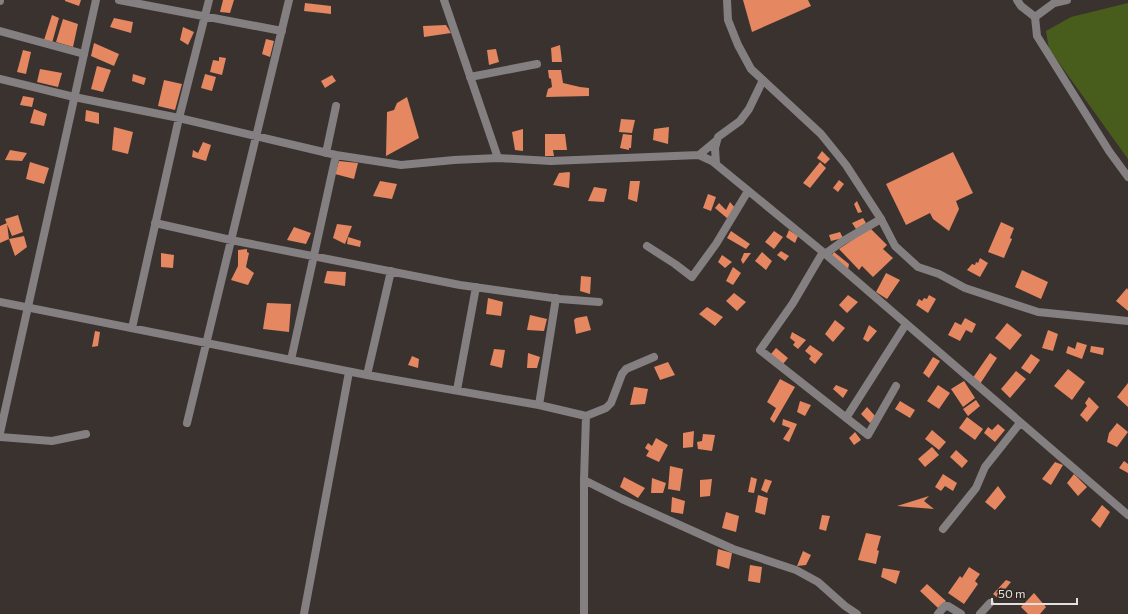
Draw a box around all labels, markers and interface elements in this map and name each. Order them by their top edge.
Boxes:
scale bar [992,580,1077,606]
text: 50 m [998,586,1026,600]

